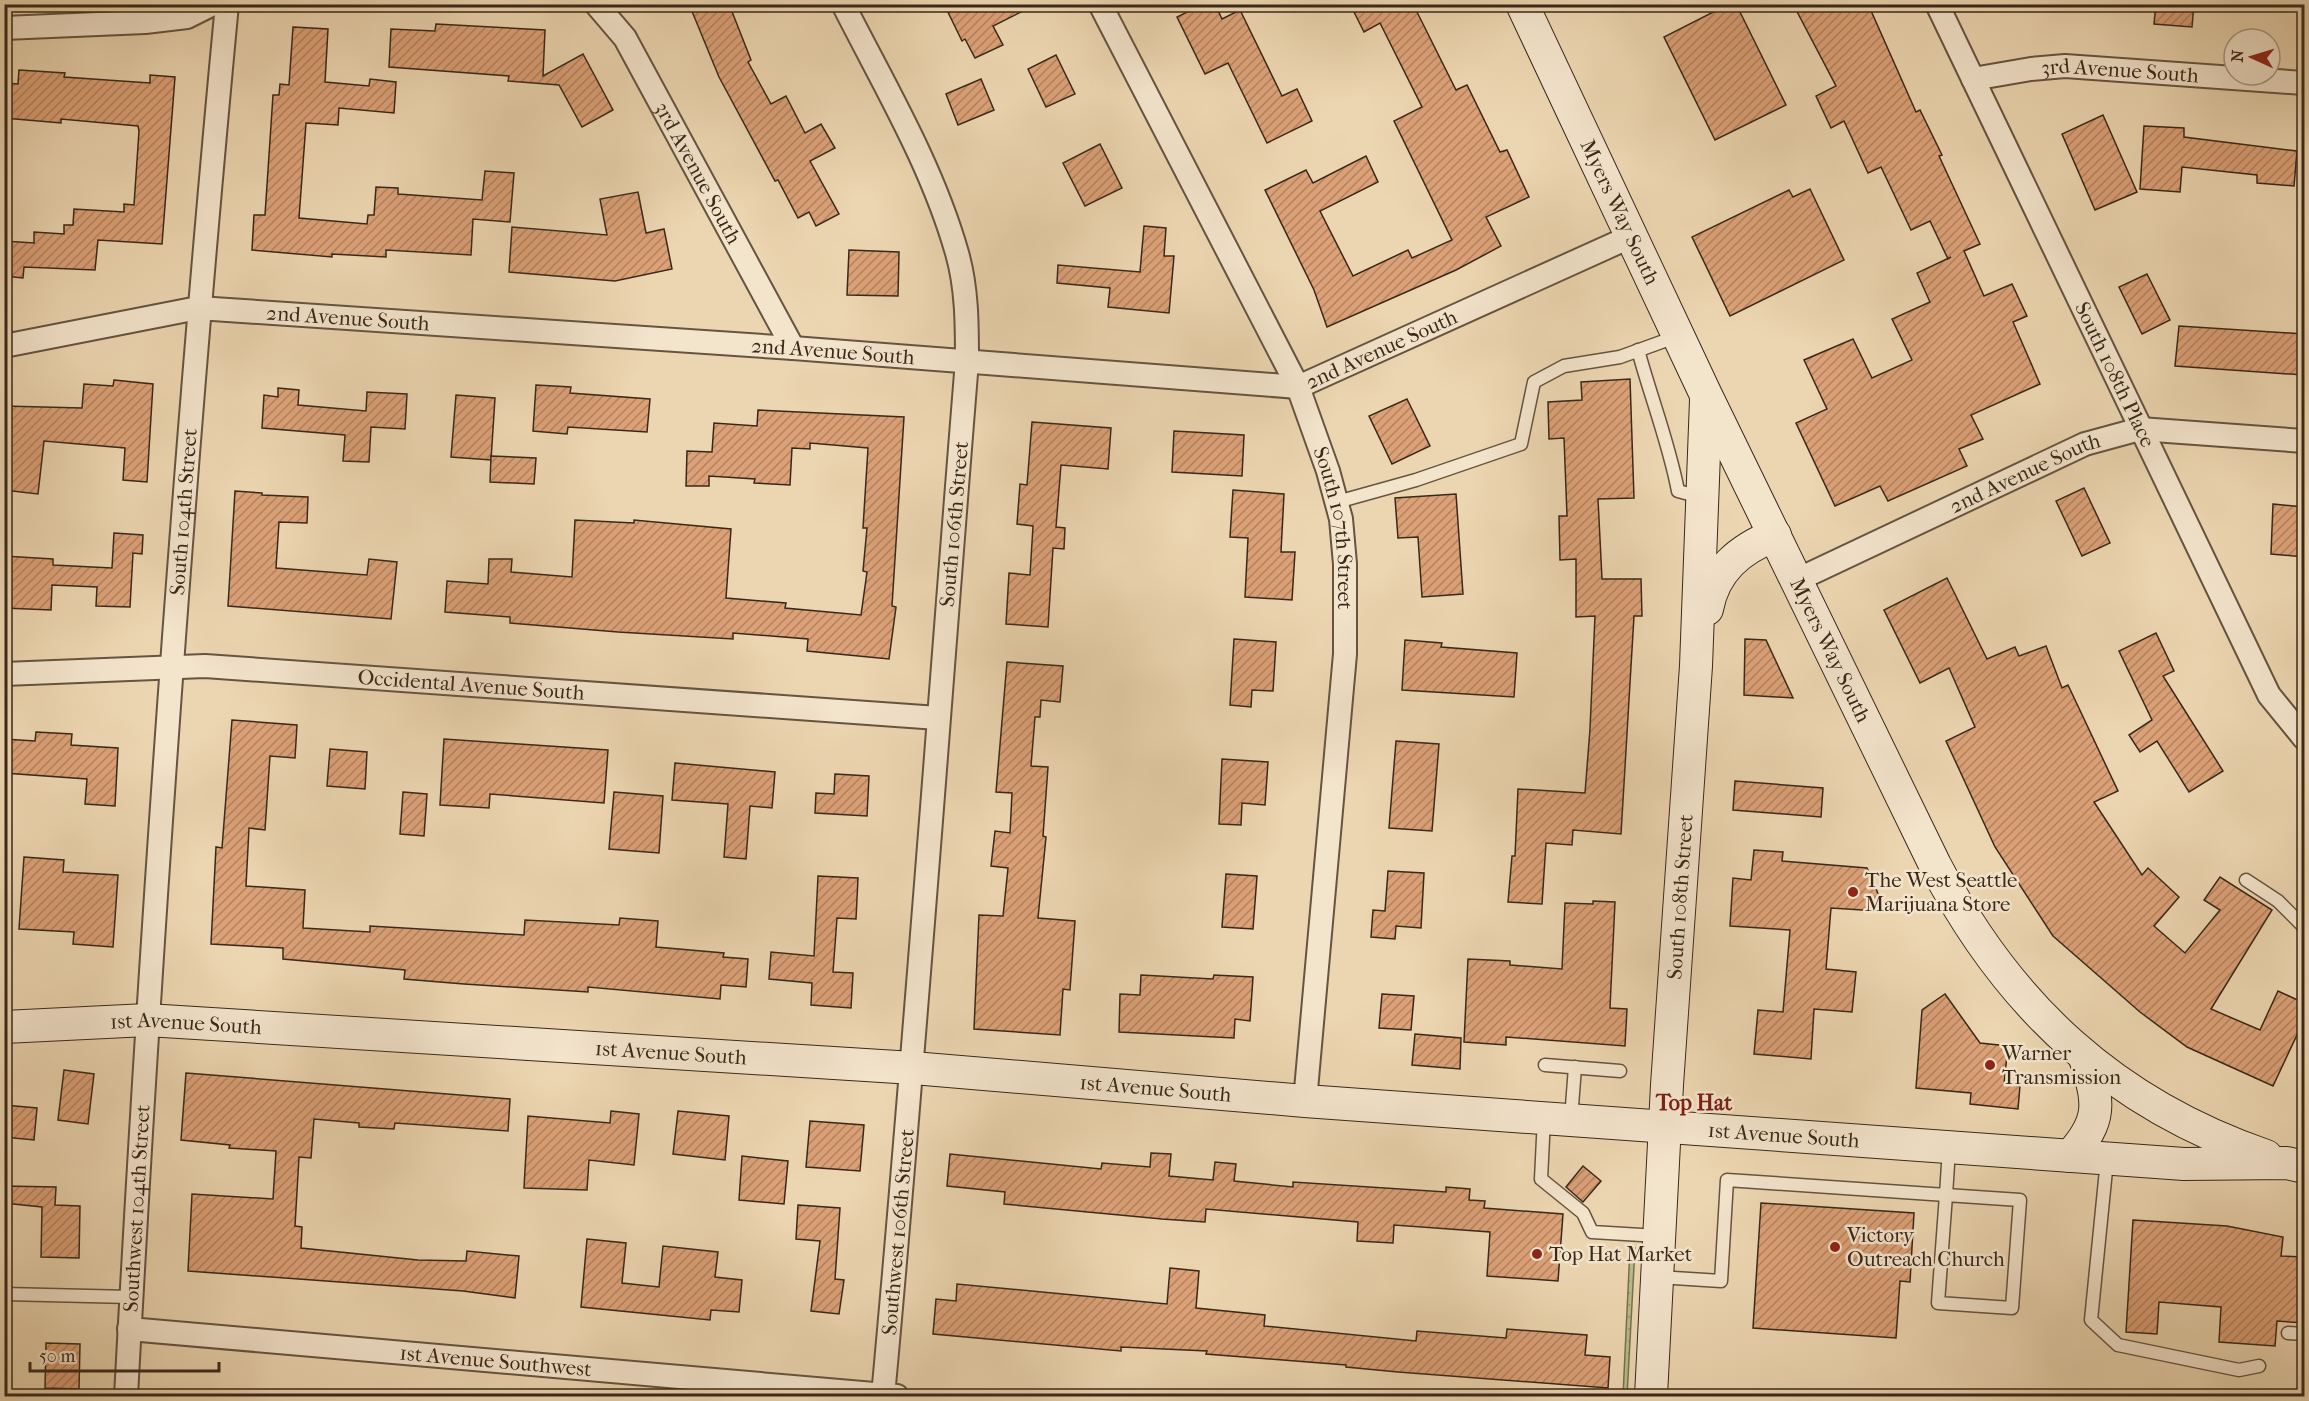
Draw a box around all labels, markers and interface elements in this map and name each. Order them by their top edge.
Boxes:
north arrow [2222,27,2282,87]
text: N [2228,48,2247,63]
street label: 3rd Avenue South [2040,54,2200,87]
street label: 3rd Avenue South [650,98,746,248]
street label: Myers Way South [1575,136,1664,289]
street label: South 108th Place [2070,298,2160,451]
street label: 2nd Avenue South [266,301,431,336]
street label: 2nd Avenue South [1302,305,1461,394]
street label: 2nd Avenue South [750,333,916,369]
street label: South 104th Street [165,427,202,596]
street label: 2nd Avenue South [1946,428,2103,518]
street label: South 106th Street [935,440,973,608]
street label: South 107th Street [1308,443,1357,610]
street label: Myers Way South [1785,574,1876,727]
street label: Occidental Avenue South [357,665,586,705]
street label: South 108th Street [1662,813,1698,980]
place label: The West Seattle Marijuana Store [1865,868,2018,916]
marker: The West Seattle Marijuana Store [1846,885,1860,899]
street label: 1st Avenue South [109,1008,263,1039]
street label: 1st Avenue South [594,1036,748,1070]
place label: Warner Transmission [2001,1041,2121,1089]
marker: Warner Transmission [1983,1058,1997,1072]
street label: 1st Avenue South [1079,1070,1232,1107]
district label: Top Hat [1655,1090,1733,1116]
street label: Southwest 104th Street [119,1103,155,1313]
street label: 1st Avenue South [1707,1118,1861,1153]
street label: Southwest 106th Street [877,1127,919,1336]
place label: Victory Outreach Church [1846,1223,2005,1271]
marker: Victory Outreach Church [1828,1240,1842,1254]
place label: Top Hat Market [1549,1242,1693,1266]
marker: Top Hat Market [1530,1247,1544,1261]
scale bar [30,1335,219,1373]
street label: 1st Avenue Southwest [399,1341,593,1381]
text: 50 m [39,1346,76,1367]

